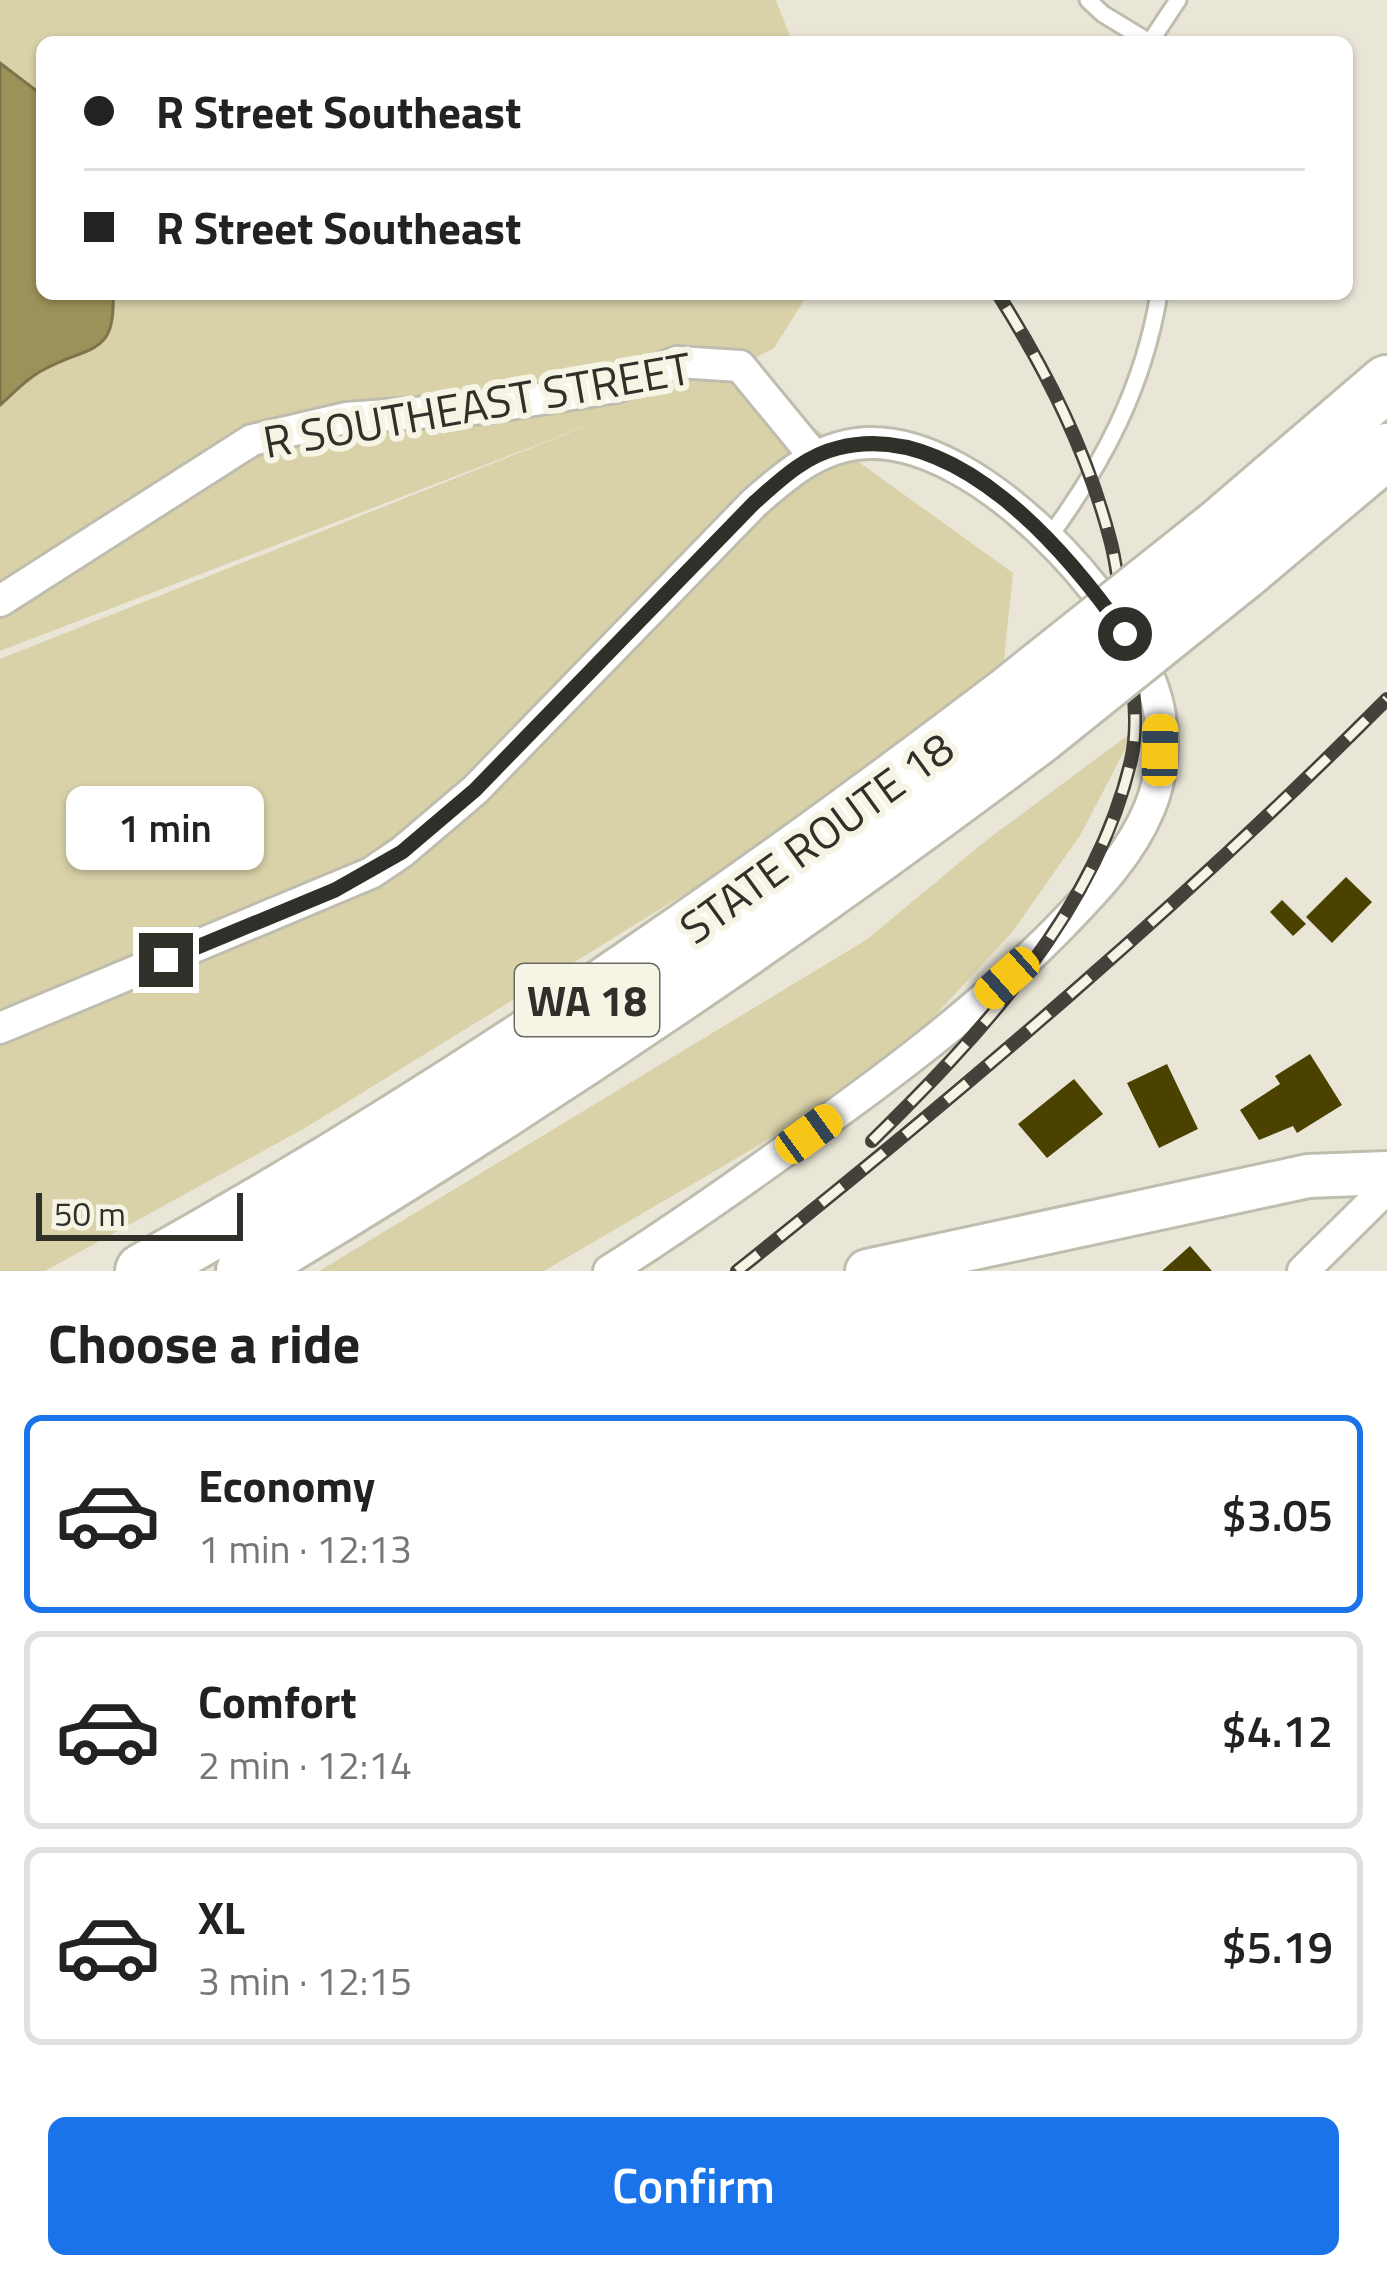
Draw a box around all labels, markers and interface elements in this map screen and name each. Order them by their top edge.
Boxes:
text: R Street Southeast [156,77,522,145]
text: R Street Southeast [156,193,522,261]
street label: R SOUTHEAST STREET [258,333,697,475]
route start [1098,607,1152,661]
street label: STATE ROUTE 18 [665,714,967,960]
car [1141,714,1179,786]
callout: 1 min [67,786,265,870]
text: 1 min [118,798,212,857]
route end [139,933,193,987]
car [968,941,1046,1015]
road number: WA 18 [515,964,659,1036]
car [769,1098,849,1170]
scale bar [36,1187,243,1240]
text: 50 m [54,1189,126,1239]
text: Choose a ride [48,1302,360,1384]
text: Economy [198,1451,375,1519]
icon: car [54,1460,162,1568]
text: $3.05 [1221,1480,1333,1548]
text: 1 min · 12:13 [198,1519,412,1578]
text: Comfort [198,1667,357,1735]
icon: car [54,1676,162,1784]
text: $4.12 [1221,1696,1333,1764]
text: 2 min · 12:14 [198,1735,412,1794]
text: XL [198,1883,245,1951]
icon: car [54,1892,162,2000]
text: $5.19 [1221,1912,1333,1980]
text: 3 min · 12:15 [198,1951,412,2010]
button: Confirm [48,2117,1339,2255]

